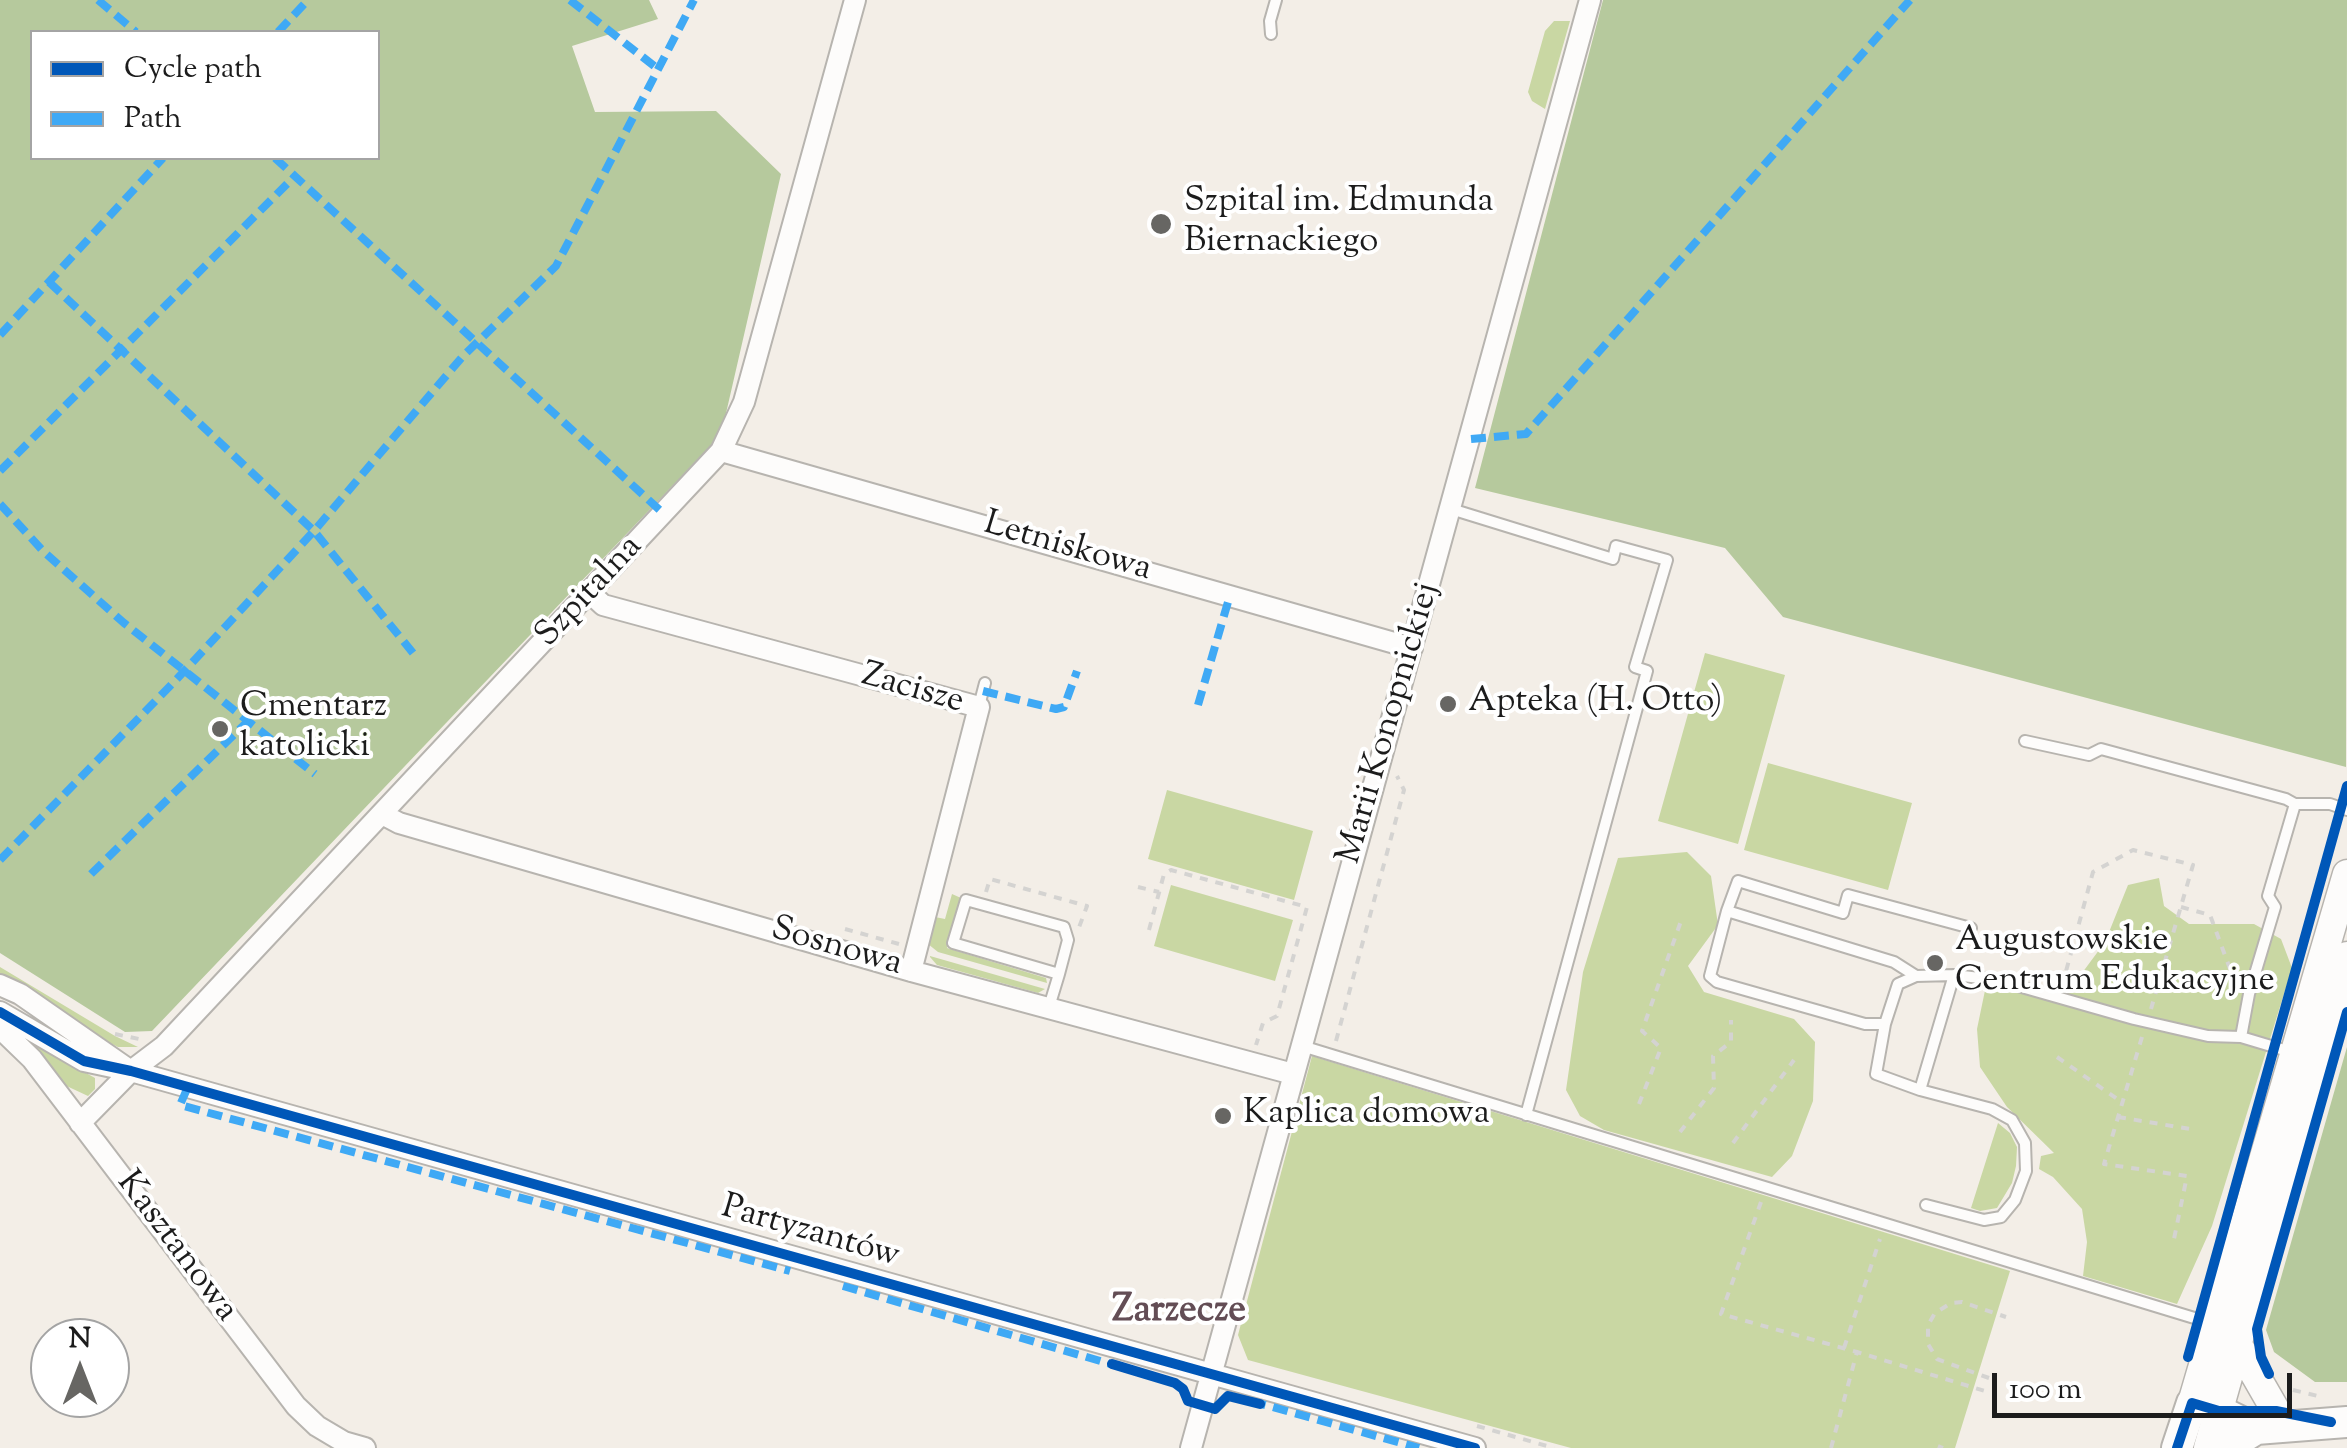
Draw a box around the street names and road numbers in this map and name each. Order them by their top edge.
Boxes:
street label: Letniskowa [978,505,1156,593]
street label: Szpitalna [529,528,653,658]
street label: Marii Konopnickiej [1331,579,1451,869]
street label: Zacisze [856,656,968,726]
street label: Sosnowa [766,910,906,988]
street label: Kasztanowa [105,1165,245,1331]
street label: Partyzantów [716,1189,904,1279]

